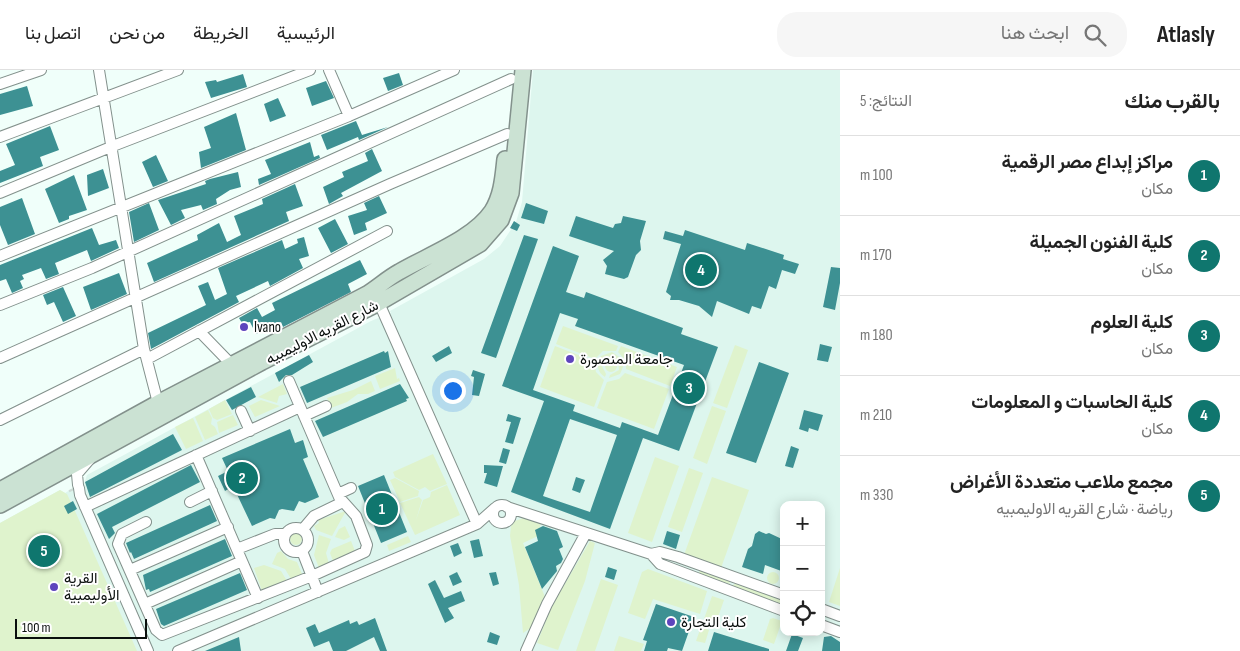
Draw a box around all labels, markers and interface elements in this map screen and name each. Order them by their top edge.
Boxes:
search box [777,12,1127,57]
text: Atlasly [1157,20,1215,49]
icon: search [1081,21,1109,49]
text: ابحث هنا [1001,22,1069,45]
text: اتصل بنا [25,23,81,44]
text: من نحن [109,23,165,44]
text: الخريطة [193,23,249,44]
text: الرئيسية [277,23,335,44]
text: بالقرب منك [1125,89,1220,114]
text: النتائج: 5 [860,92,912,111]
text: مراكز إبداع مصر الرقمية [1001,151,1173,174]
text: 100 m [860,166,893,185]
text: 1 [1201,166,1207,185]
text: مكان [1141,180,1173,199]
text: كلية الفنون الجميلة [1030,231,1173,254]
text: 170 m [860,246,892,265]
text: 2 [1201,246,1208,265]
pin: 4 [685,251,717,289]
text: مكان [1141,260,1173,279]
street label: شارع القريه الاوليمبيه [263,296,382,370]
text: كلية العلوم [1091,311,1173,334]
place label: Ivano [254,318,281,337]
marker: Ivano [238,321,250,333]
text: 180 m [860,326,893,345]
text: 3 [1200,326,1208,345]
text: مكان [1141,340,1173,359]
place label: جامعة المنصورة [580,350,673,369]
marker: جامعة المنصورة [564,353,576,365]
pin: 3 [673,369,705,407]
your location [440,378,466,404]
text: كلية الحاسبات و المعلومات [971,391,1173,414]
text: 210 m [860,406,892,425]
text: 4 [1200,406,1208,425]
text: مكان [1141,420,1173,439]
pin: 2 [226,459,258,497]
text: مجمع ملاعب متعددة الأغراض [950,471,1173,494]
text: 330 m [860,486,893,505]
text: 5 [1200,486,1208,505]
pin: 1 [366,490,398,528]
text: رياضة · شارع القريه الاوليمبيه [996,500,1173,519]
map controls [780,501,825,636]
button: + [780,501,825,546]
pin: 5 [28,532,60,570]
button: − [780,546,825,591]
place label: القرية الأوليمبية [64,569,119,605]
marker: القرية الأوليمبية [48,581,60,593]
button: locate [780,591,825,636]
place label: كلية التجارة [681,613,747,632]
scale bar [15,616,148,639]
marker: كلية التجارة [665,616,677,628]
text: 100 m [22,619,51,636]

